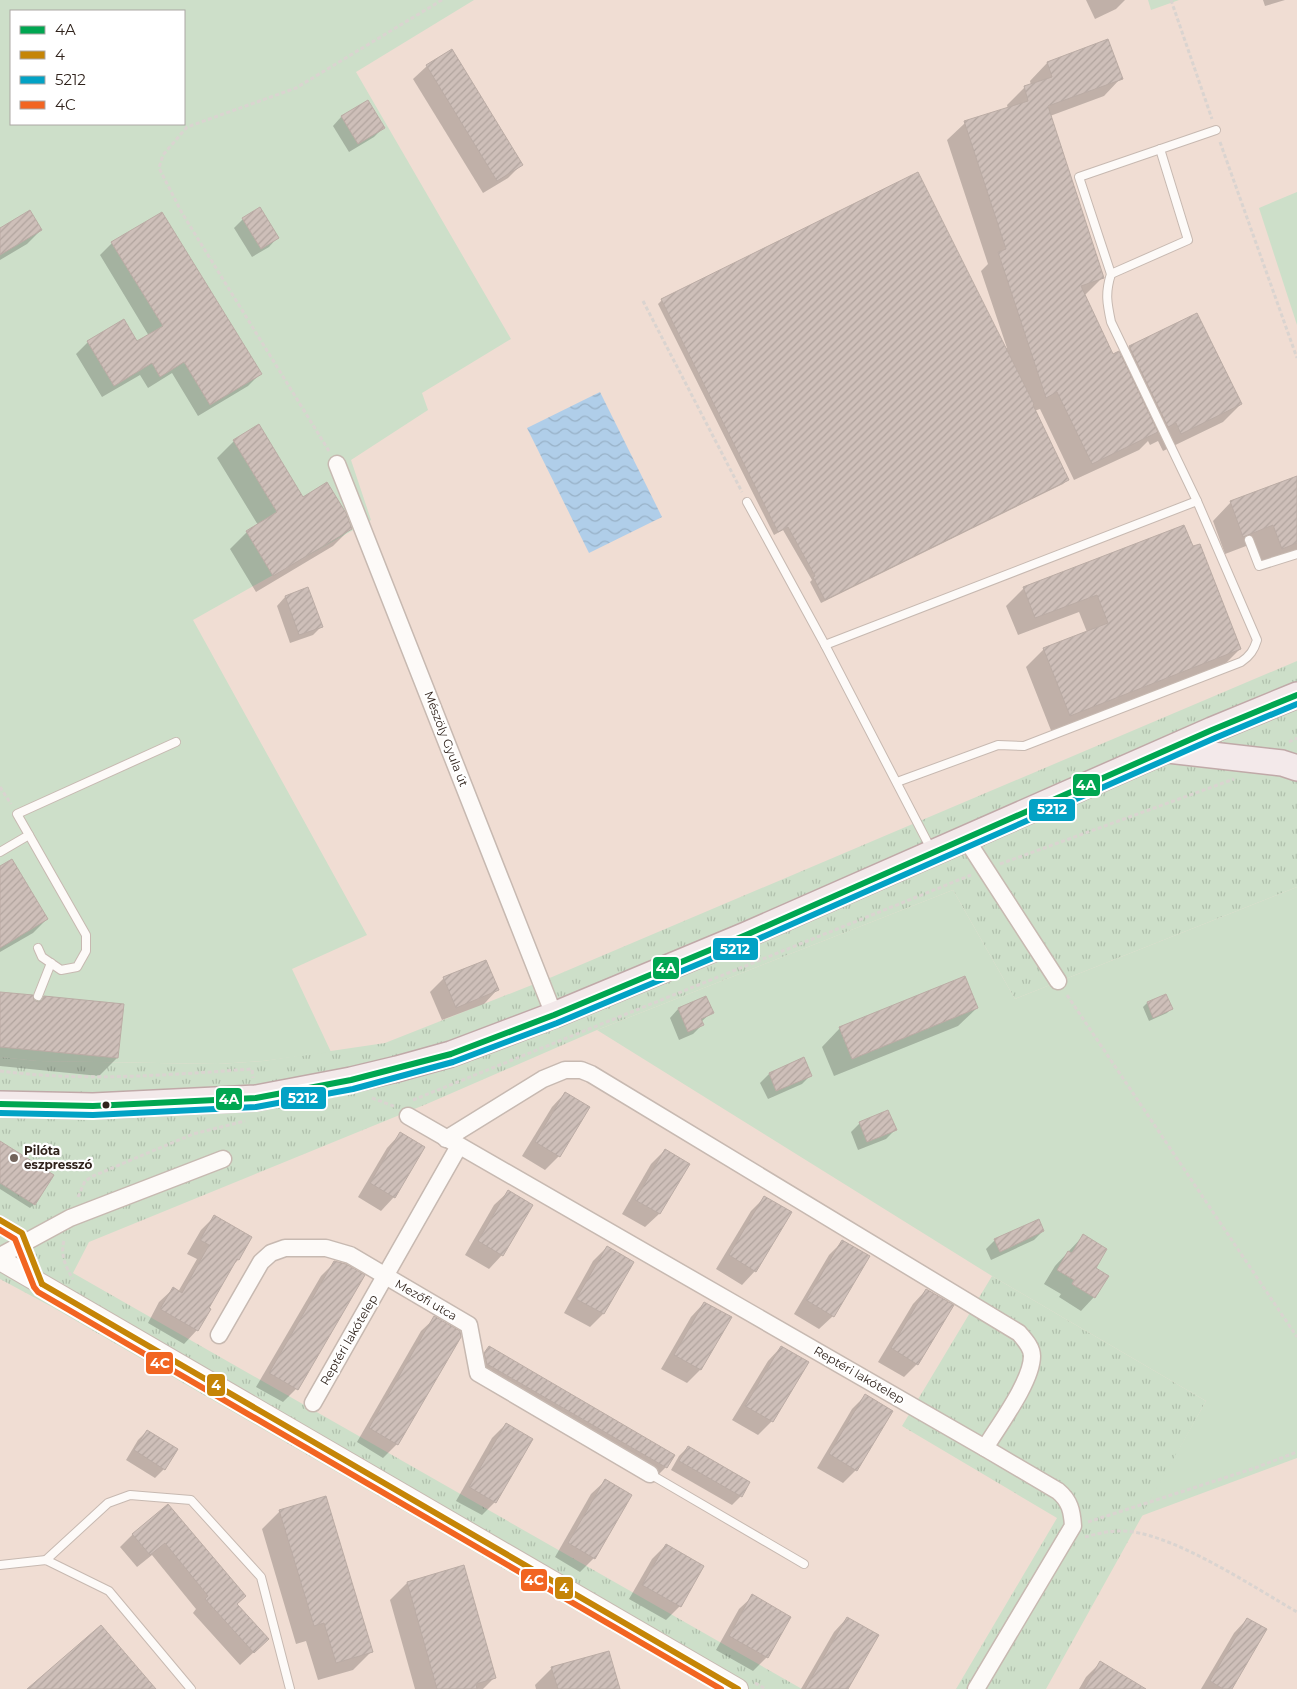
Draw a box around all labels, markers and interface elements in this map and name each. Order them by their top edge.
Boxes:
legend [10,10,185,125]
text: 4A [55,20,76,39]
text: 4 [55,45,65,64]
text: 5212 [55,70,86,89]
text: 4C [55,95,76,114]
street label: Mészöly Gyula út [421,689,472,789]
line badge: 4A [1072,773,1101,797]
text: 4A [1076,776,1096,794]
line badge: 5212 [1028,798,1076,822]
text: 5212 [1037,800,1067,818]
line badge: 5212 [712,937,759,961]
text: 5212 [720,940,750,958]
line badge: 4A [652,956,680,980]
text: 4A [656,959,676,977]
line badge: 5212 [280,1086,327,1110]
line badge: 4A [215,1087,243,1111]
text: 5212 [288,1089,318,1107]
text: 4A [219,1090,239,1108]
unlabelled marker [101,1100,111,1110]
place label: Pilóta eszpresszó [24,1143,93,1172]
marker: Pilóta eszpresszó [8,1152,20,1164]
street label: Mezőfi utca [393,1276,460,1323]
street label: Reptéri lakótelep [316,1292,381,1388]
street label: Reptéri lakótelep [811,1342,907,1407]
line badge: 4C [145,1351,174,1375]
text: 4C [150,1354,170,1372]
line badge: 4 [206,1373,226,1397]
text: 4 [211,1376,221,1394]
line badge: 4C [520,1568,548,1592]
text: 4C [524,1571,544,1589]
line badge: 4 [554,1576,574,1600]
text: 4 [559,1579,569,1597]

